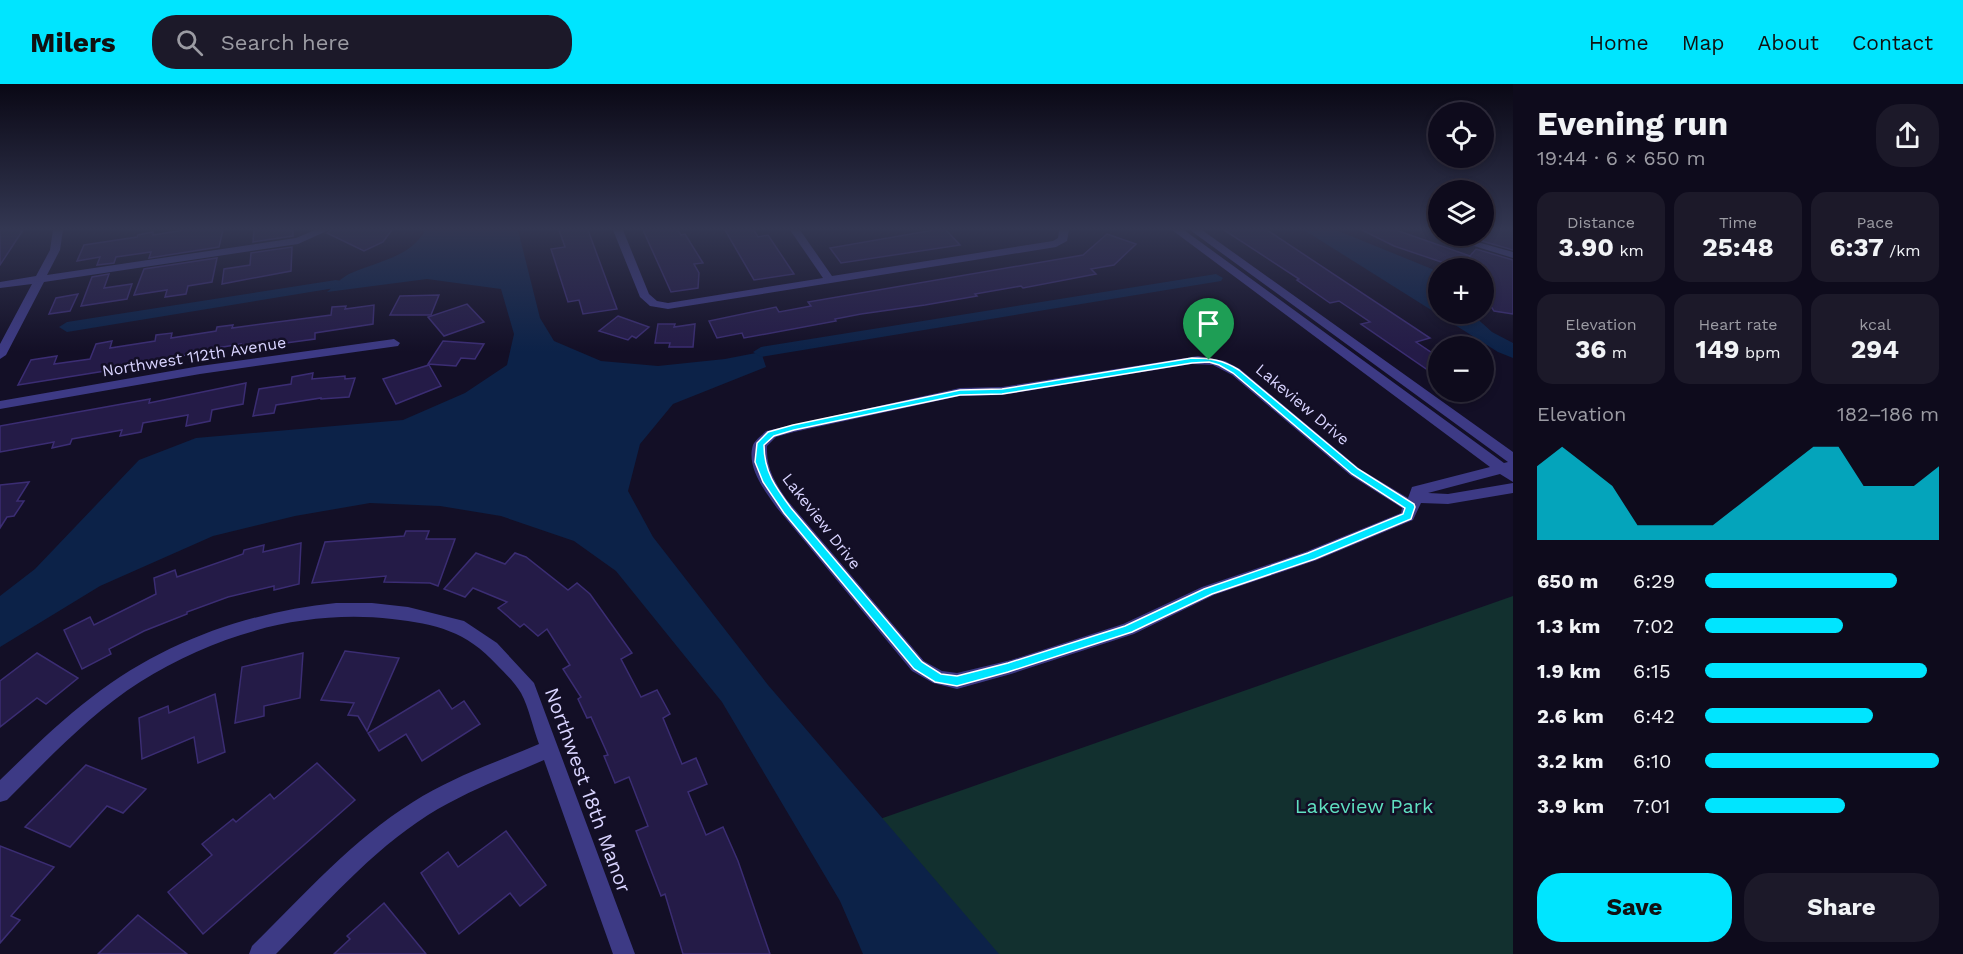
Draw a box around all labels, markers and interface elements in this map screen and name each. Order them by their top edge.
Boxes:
search box [152,15,572,69]
text: Milers [30,26,116,59]
icon: search [173,26,206,59]
text: Search here [221,30,350,55]
text: Home [1589,30,1649,55]
text: Map [1682,30,1725,55]
text: About [1758,30,1819,55]
text: Contact [1852,30,1933,55]
map controls [1428,102,1494,402]
button: locate [1428,102,1494,168]
text: Evening run [1537,104,1728,143]
button: share [1876,104,1939,167]
text: 19:44 · 6 × 650 m [1537,146,1706,170]
button: layers [1428,180,1494,246]
text: Distance [1567,213,1635,232]
text: Time [1719,213,1757,232]
text: Pace [1856,213,1894,232]
text: 3.90 [1558,232,1614,262]
text: 25:48 [1702,232,1774,262]
text: 6:37 [1829,232,1884,262]
text: km [1614,241,1644,260]
text: /km [1884,241,1921,260]
button: + [1428,258,1494,324]
pin [1183,298,1234,360]
icon: arrive [1192,307,1225,340]
text: Elevation [1565,315,1637,334]
text: Heart rate [1698,315,1778,334]
text: kcal [1859,315,1891,334]
street label: Northwest 112th Avenue [101,333,288,380]
text: 36 [1575,334,1606,364]
text: 149 [1696,334,1740,364]
text: 294 [1851,334,1899,364]
button: − [1428,336,1494,402]
text: m [1606,343,1627,362]
text: bpm [1740,343,1780,362]
street label: Lakeview Drive [1252,360,1353,449]
text: Elevation [1537,402,1626,426]
text: 182–186 m [1837,402,1939,426]
street label: Lakeview Drive [778,470,865,573]
text: 650 m [1537,569,1598,593]
text: 6:29 [1633,569,1675,593]
text: 1.3 km [1537,614,1600,638]
text: 7:02 [1633,614,1674,638]
text: 1.9 km [1537,659,1601,683]
text: 6:15 [1633,659,1671,683]
street label: Northwest 18th Manor [540,684,636,896]
text: 2.6 km [1537,704,1604,728]
text: 6:42 [1633,704,1675,728]
text: 3.2 km [1537,749,1604,773]
text: 6:10 [1633,749,1671,773]
park label: Lakeview Park [1295,794,1433,818]
text: 3.9 km [1537,794,1604,818]
text: 7:01 [1633,794,1670,818]
button: Save [1537,873,1732,942]
button: Share [1744,873,1939,942]

